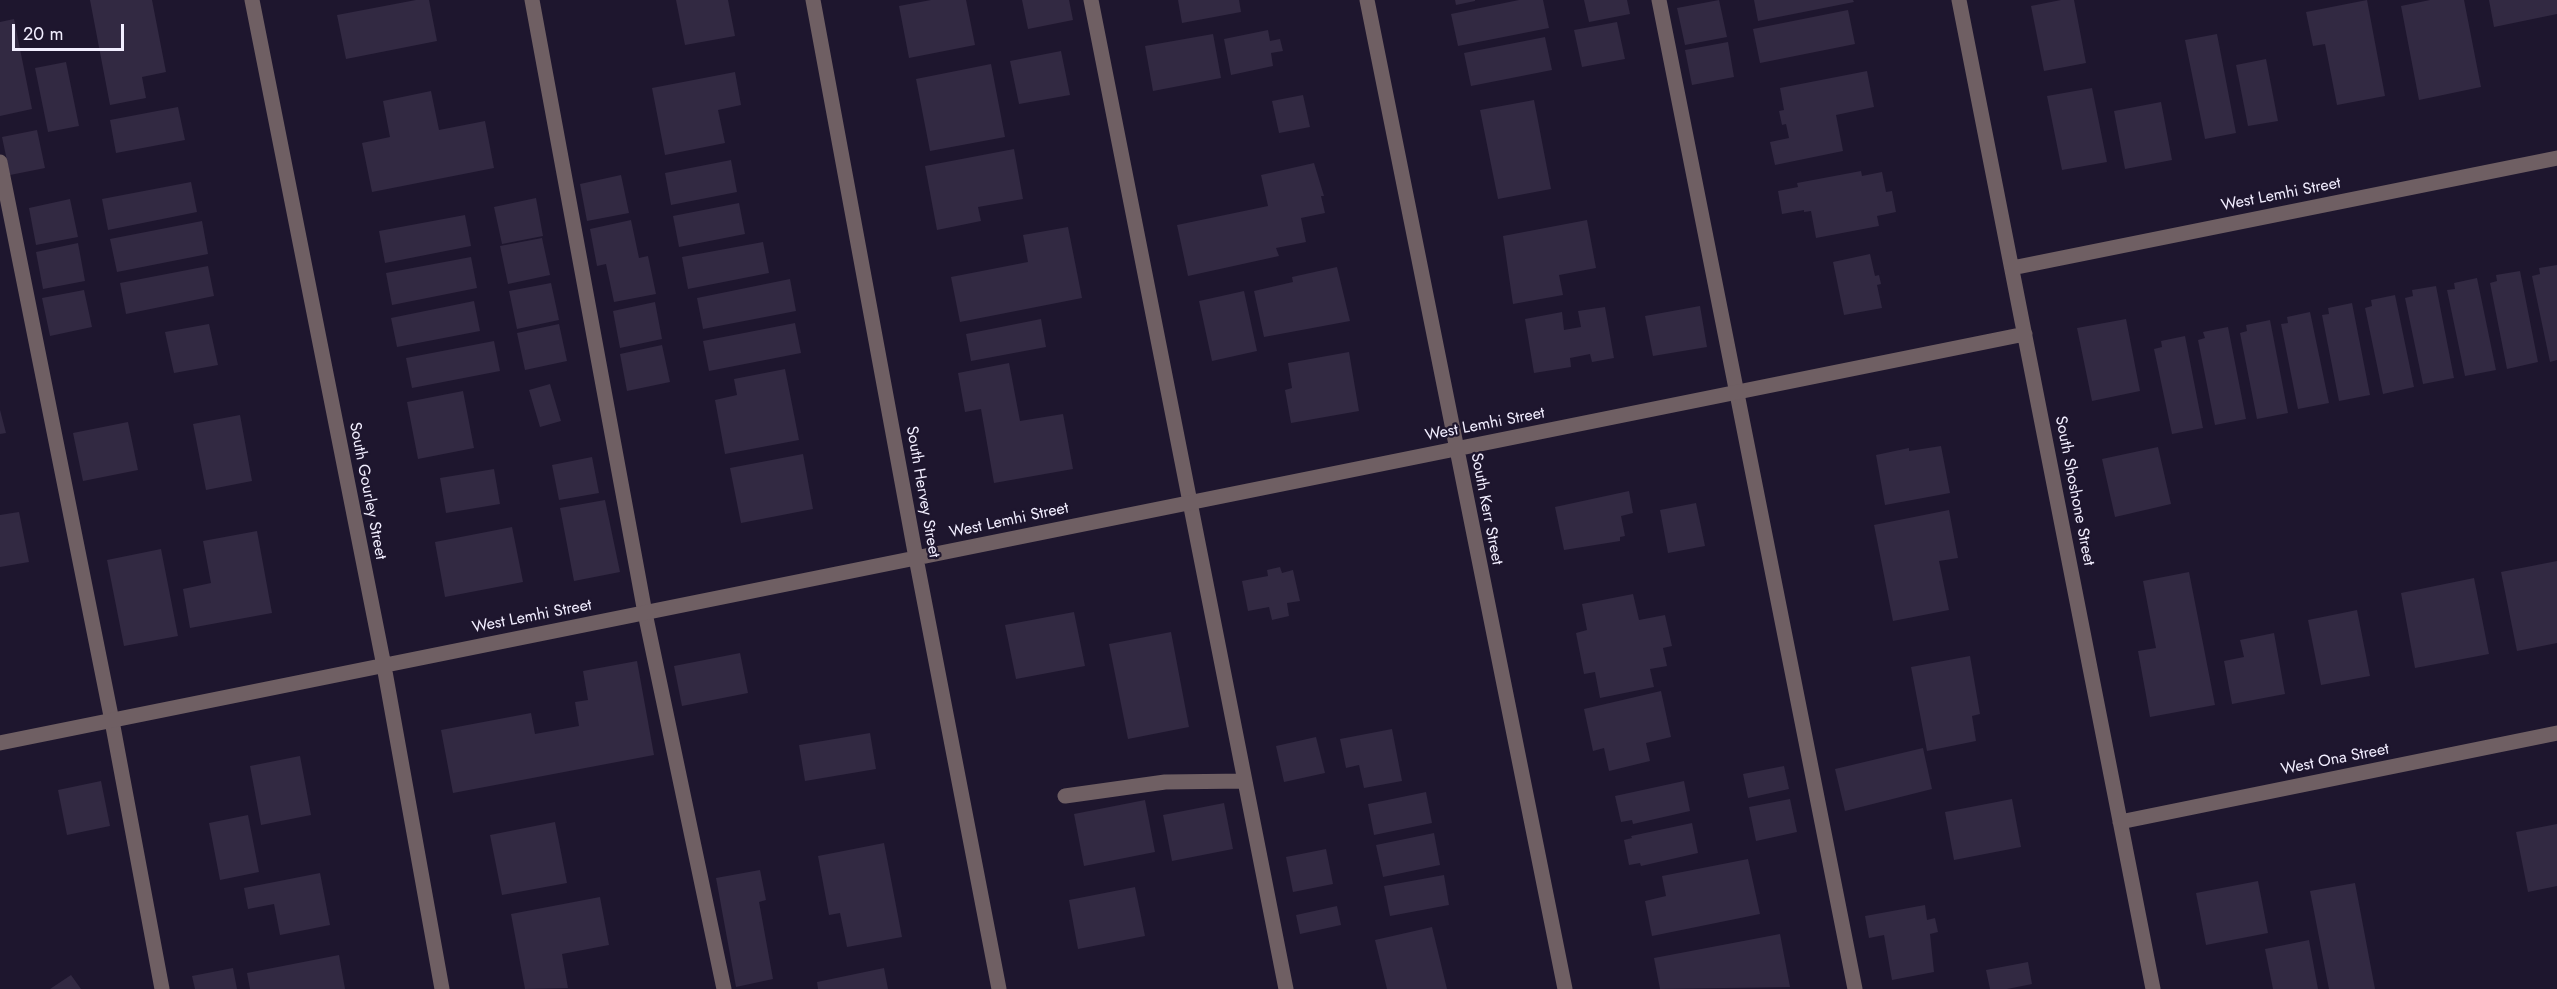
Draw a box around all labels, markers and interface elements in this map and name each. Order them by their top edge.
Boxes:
scale bar [15,12,128,50]
text: 20 m [23,21,63,47]
street label: West Lemhi Street [2220,174,2342,216]
street label: West Lemhi Street [1424,404,1546,446]
street label: South Shoshone Street [2050,415,2098,567]
street label: South Gourley Street [344,421,390,561]
street label: South Hervey Street [901,425,943,559]
street label: South Kerr Street [1466,451,1506,567]
street label: West Lemhi Street [948,499,1070,543]
street label: West Lemhi Street [471,596,593,638]
street label: West Ona Street [2279,740,2391,780]

